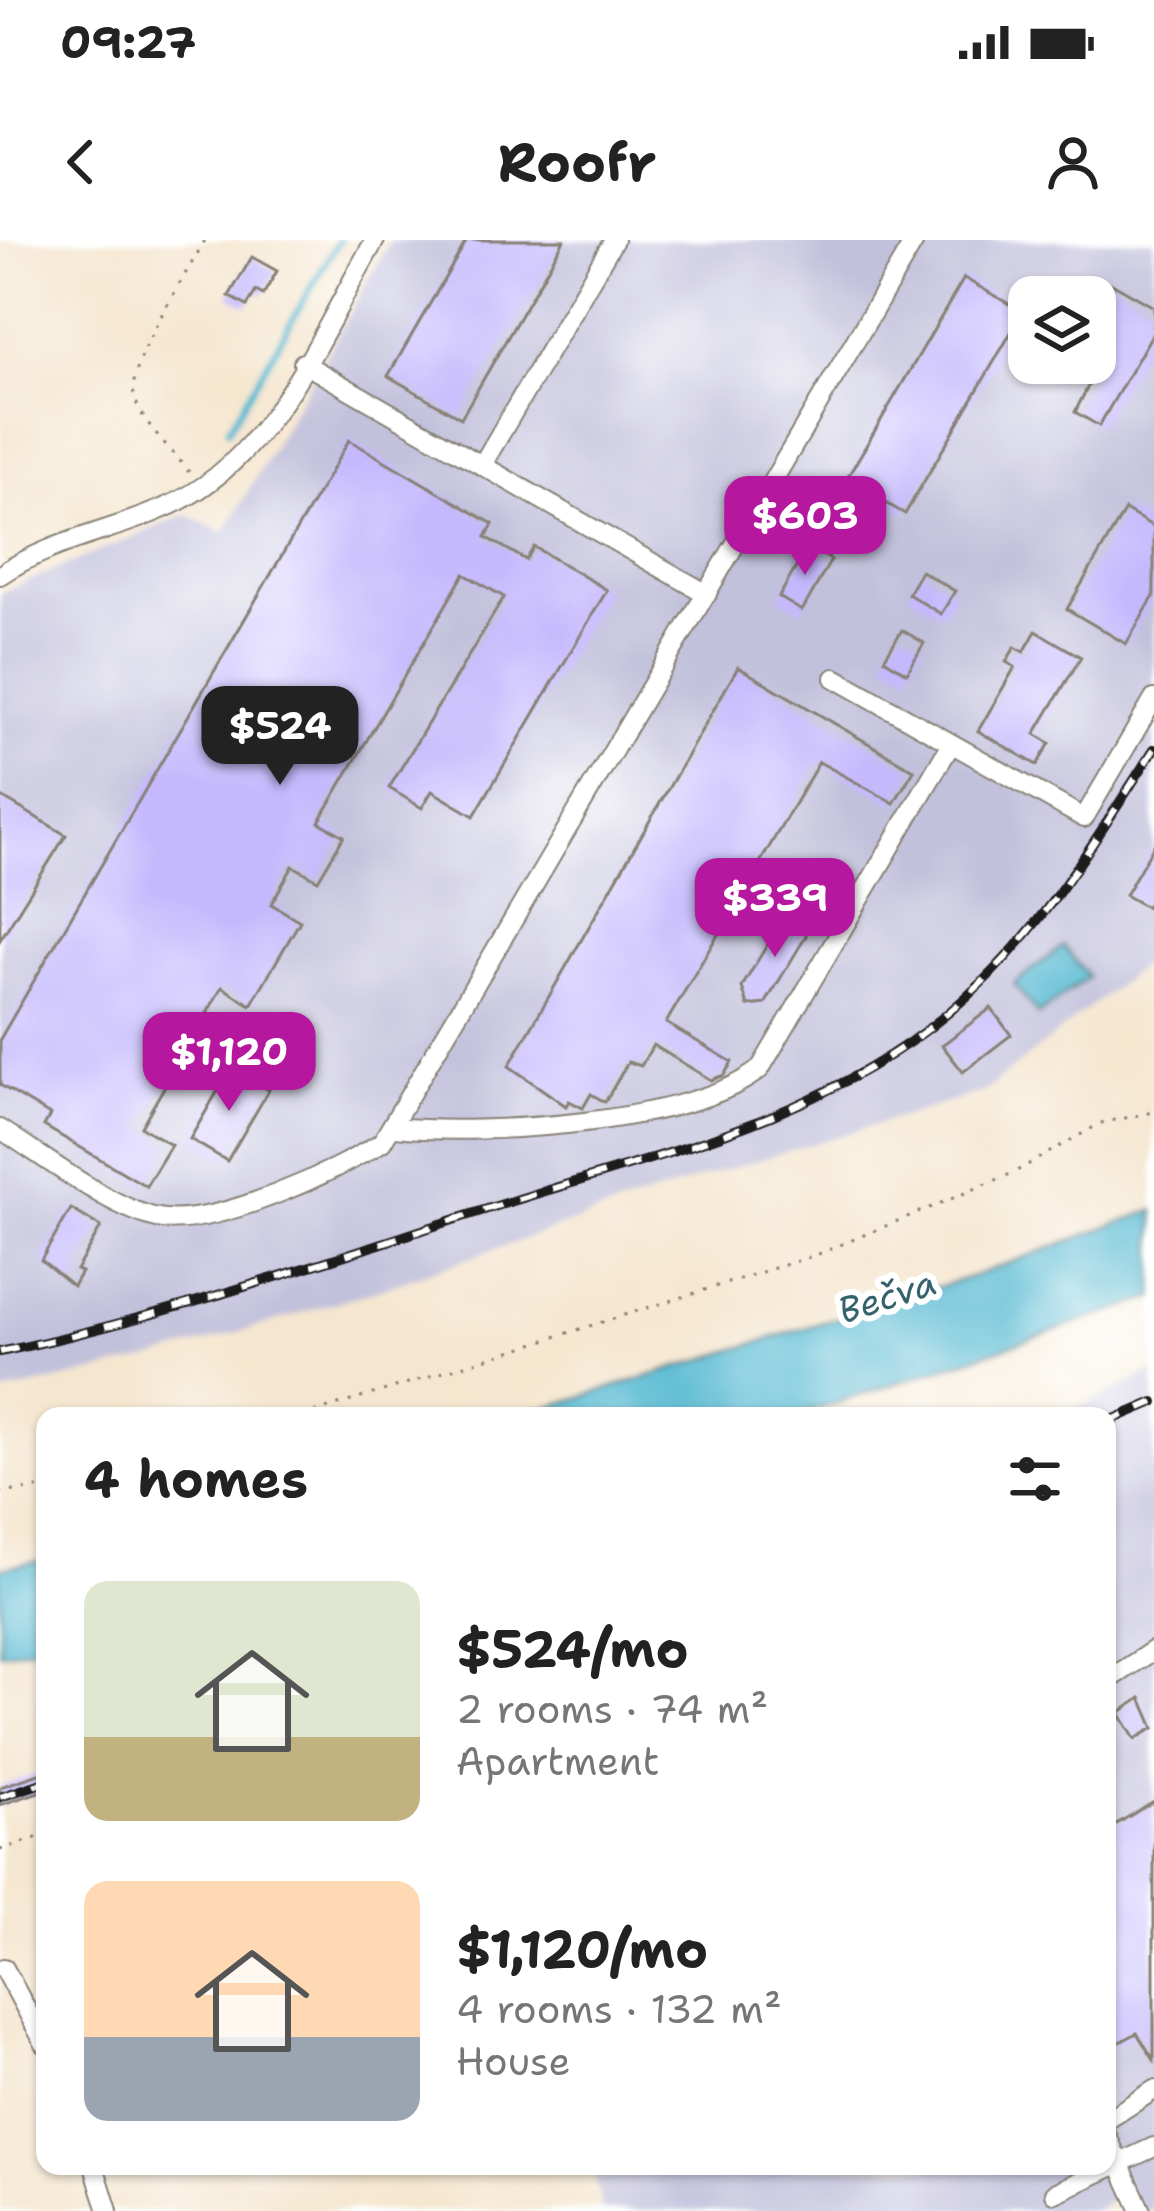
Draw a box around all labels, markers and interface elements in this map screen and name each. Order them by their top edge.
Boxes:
text: 09:27 [60,12,196,72]
text: Roofr [498,126,656,198]
icon: back [48,129,114,195]
icon: person [1040,129,1106,195]
map controls [1008,276,1116,384]
button: layers [1008,276,1116,384]
pin: $603 [734,476,876,578]
text: $603 [751,489,859,541]
pin: $524 [209,686,351,788]
text: $524 [228,699,332,751]
pin: $339 [704,858,846,960]
text: $339 [722,871,828,923]
pin: $1,120 [131,1012,327,1114]
text: $1,120 [170,1025,288,1077]
water label: Bečva [832,1258,942,1335]
text: 4 homes [84,1445,308,1513]
icon: filters [1002,1446,1068,1512]
text: $524/mo [456,1615,689,1683]
icon: home [180,1629,324,1773]
text: 2 rooms · 74 m² [456,1683,768,1735]
text: Apartment [456,1735,659,1787]
text: $1,120/mo [456,1915,708,1983]
icon: home [180,1929,324,2073]
text: 4 rooms · 132 m² [456,1983,782,2035]
text: House [456,2035,571,2087]

